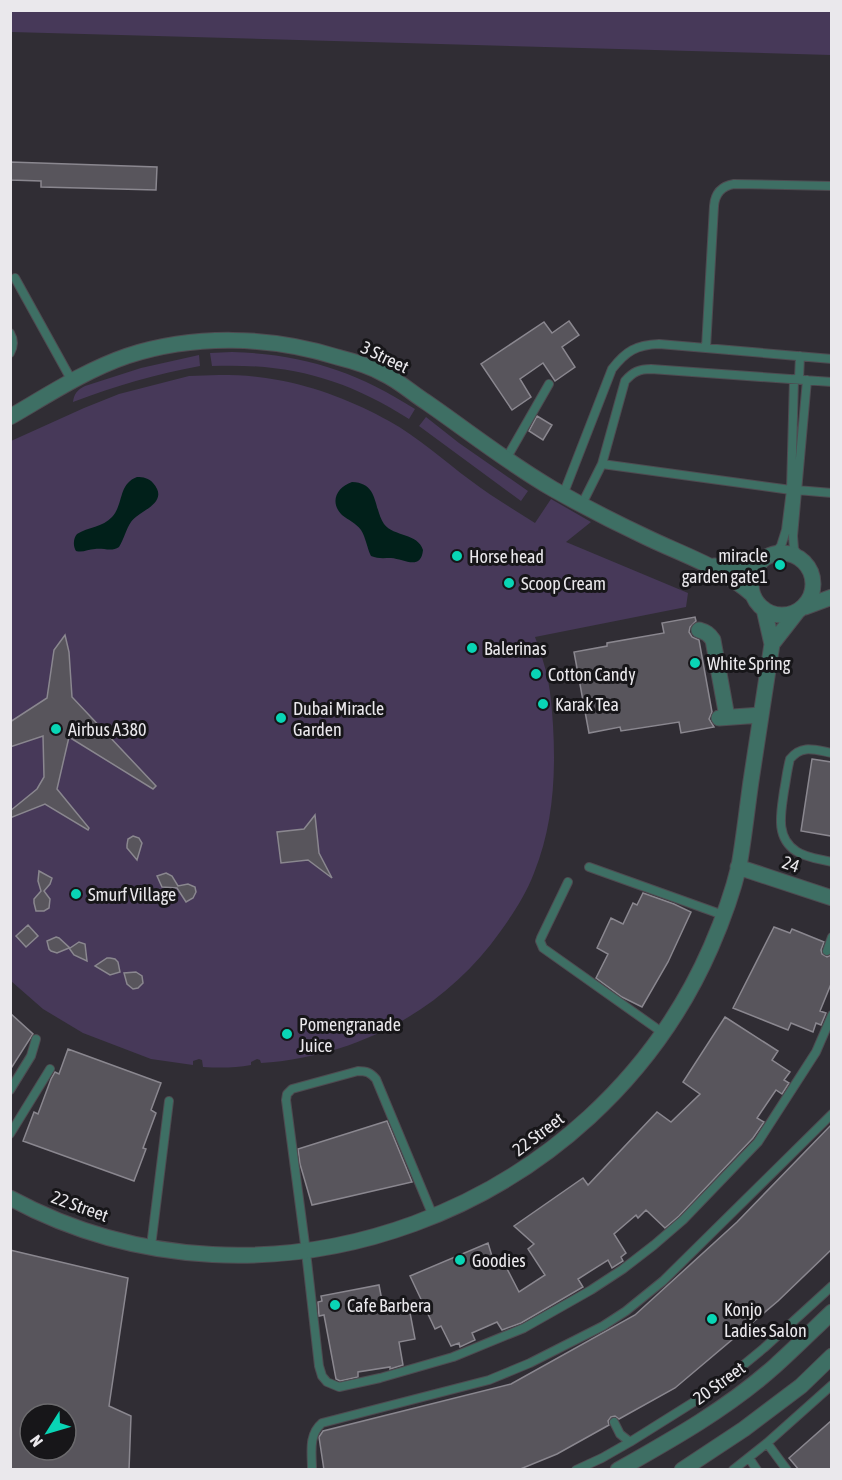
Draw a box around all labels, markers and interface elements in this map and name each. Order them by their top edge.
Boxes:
street label: 3 Street [358,337,412,377]
place label: miracle garden gate1 [682,545,768,587]
place label: Horse head [469,546,544,567]
marker: Horse head [450,549,464,563]
marker: miracle garden gate1 [773,558,787,572]
place label: Scoop Cream [521,573,606,594]
marker: Scoop Cream [502,576,516,590]
place label: Balerinas [484,638,547,659]
marker: Balerinas [465,641,479,655]
place label: White Spring [707,653,791,674]
marker: White Spring [688,656,702,670]
place label: Cotton Candy [548,664,636,685]
marker: Cotton Candy [529,667,543,681]
place label: Karak Tea [555,694,619,715]
marker: Karak Tea [536,697,550,711]
place label: Dubai Miracle Garden [293,698,384,740]
marker: Dubai Miracle Garden [274,711,288,725]
place label: Airbus A380 [68,719,147,740]
marker: Airbus A380 [49,722,63,736]
street label: 24 [780,851,802,877]
place label: Smurf Village [88,884,176,905]
marker: Smurf Village [69,887,83,901]
place label: Pomengranade Juice [299,1014,401,1056]
marker: Pomengranade Juice [280,1027,294,1041]
street label: 22 Street [508,1108,568,1160]
street label: 22 Street [49,1186,111,1226]
place label: Goodies [472,1250,526,1271]
marker: Goodies [453,1253,467,1267]
place label: Cafe Barbera [347,1295,431,1316]
marker: Cafe Barbera [328,1298,342,1312]
place label: Konjo Ladies Salon [724,1299,807,1341]
marker: Konjo Ladies Salon [705,1312,719,1326]
street label: 20 Street [689,1357,749,1409]
north arrow [18,1402,78,1462]
text: N [26,1432,46,1450]

